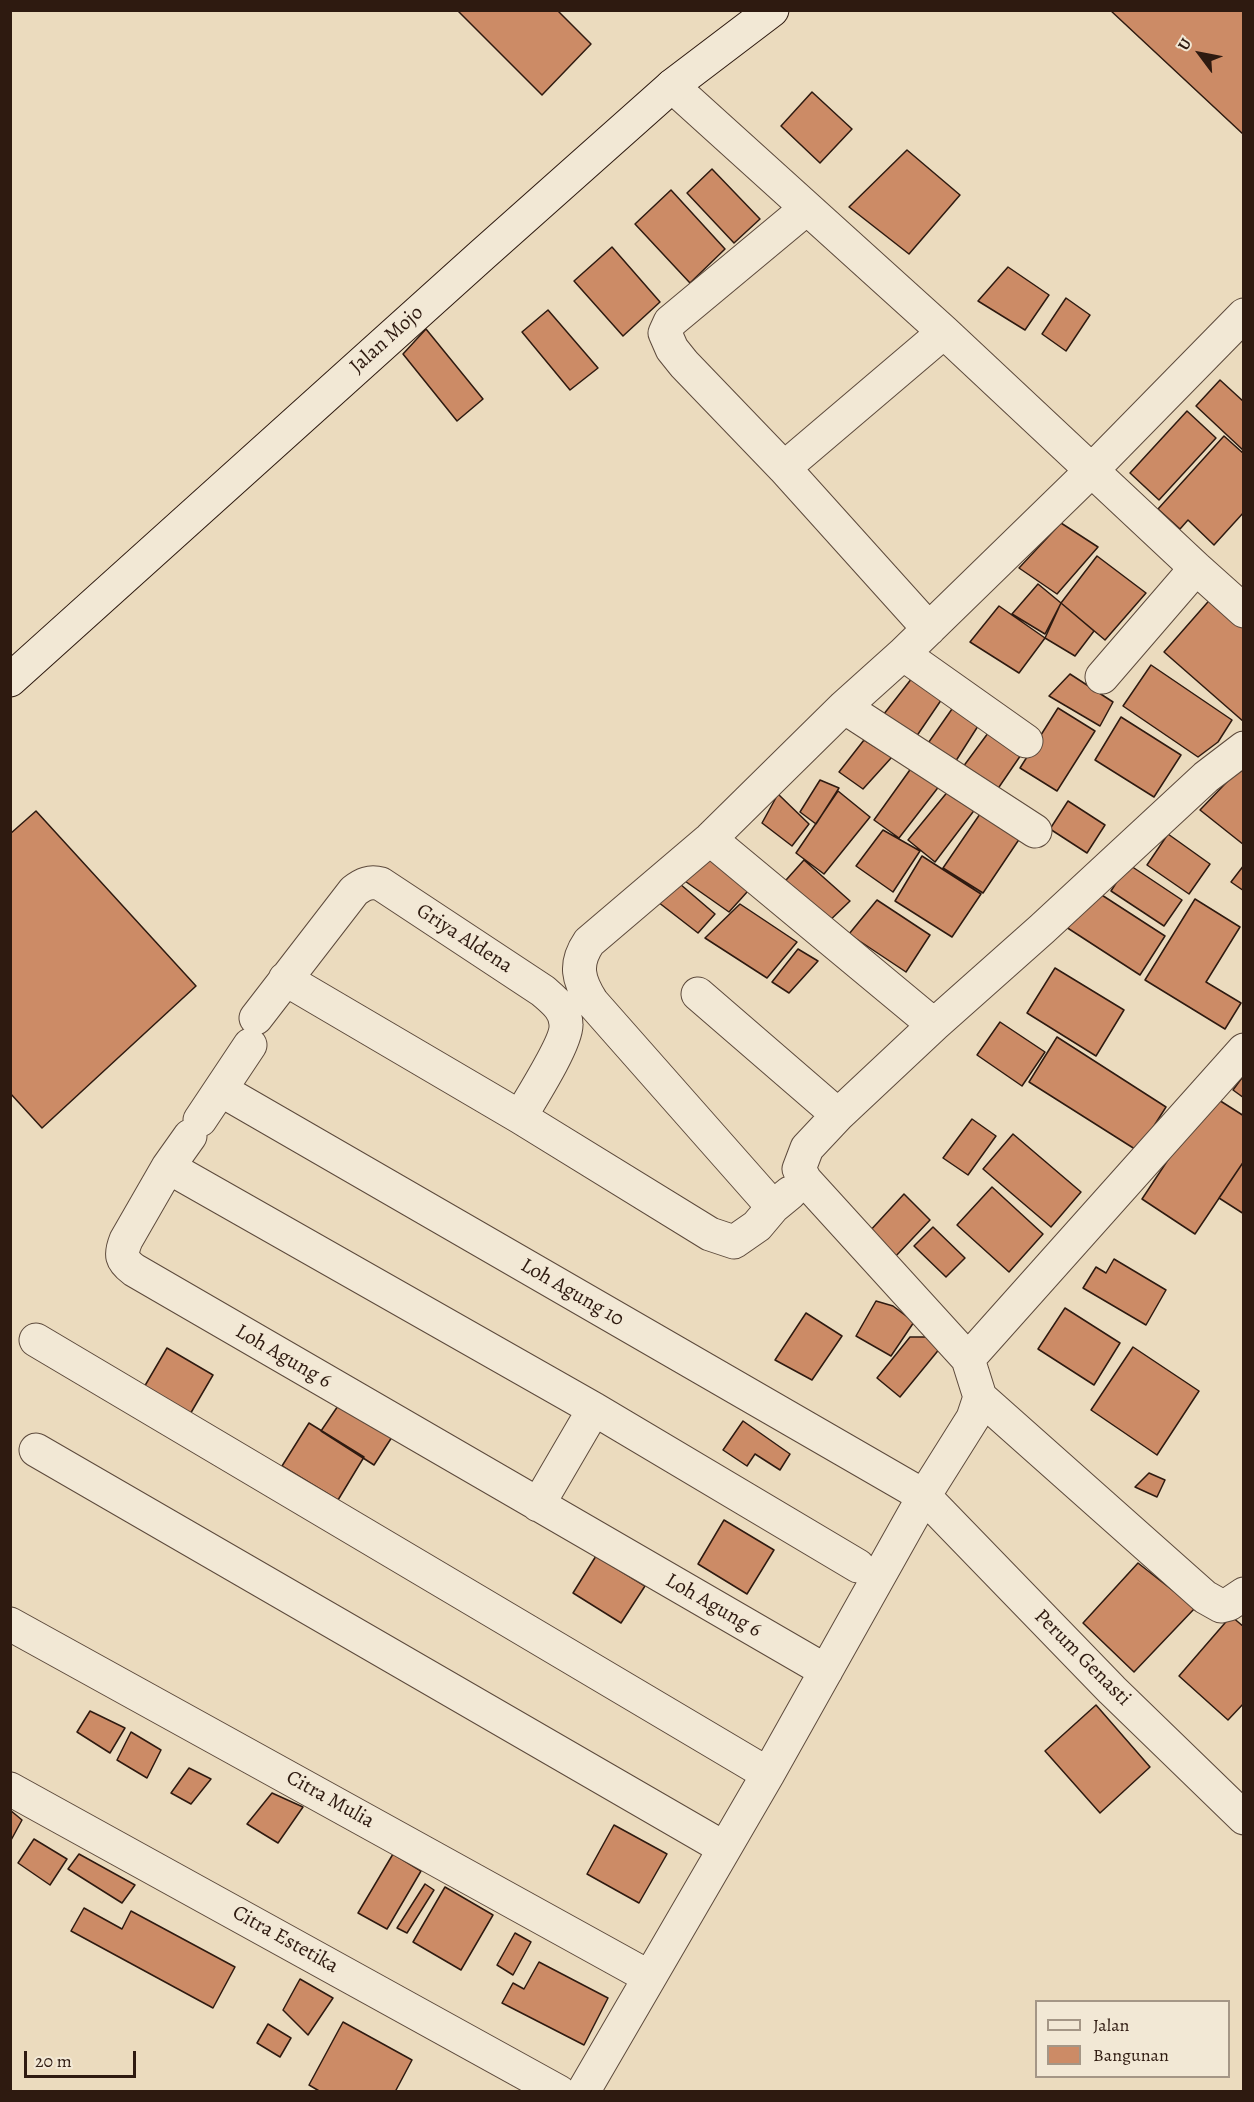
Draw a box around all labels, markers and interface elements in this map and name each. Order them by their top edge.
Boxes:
north arrow [1170,24,1230,84]
text: U [1173,34,1197,55]
street label: Jalan Mojo [345,300,429,380]
street label: Griya Aldena [411,899,517,979]
street label: Loh Agung 10 [516,1253,628,1333]
street label: Loh Agung 6 [231,1319,335,1395]
street label: Loh Agung 6 [661,1568,765,1644]
street label: Perum Genasti [1028,1604,1136,1712]
street label: Citra Mulia [282,1765,378,1835]
street label: Citra Estetika [228,1901,342,1979]
legend [1035,2000,1230,2078]
text: Jalan [1093,2013,1129,2037]
scale bar [27,2039,140,2077]
text: Bangunan [1093,2043,1169,2067]
text: 20 m [35,2049,72,2073]

